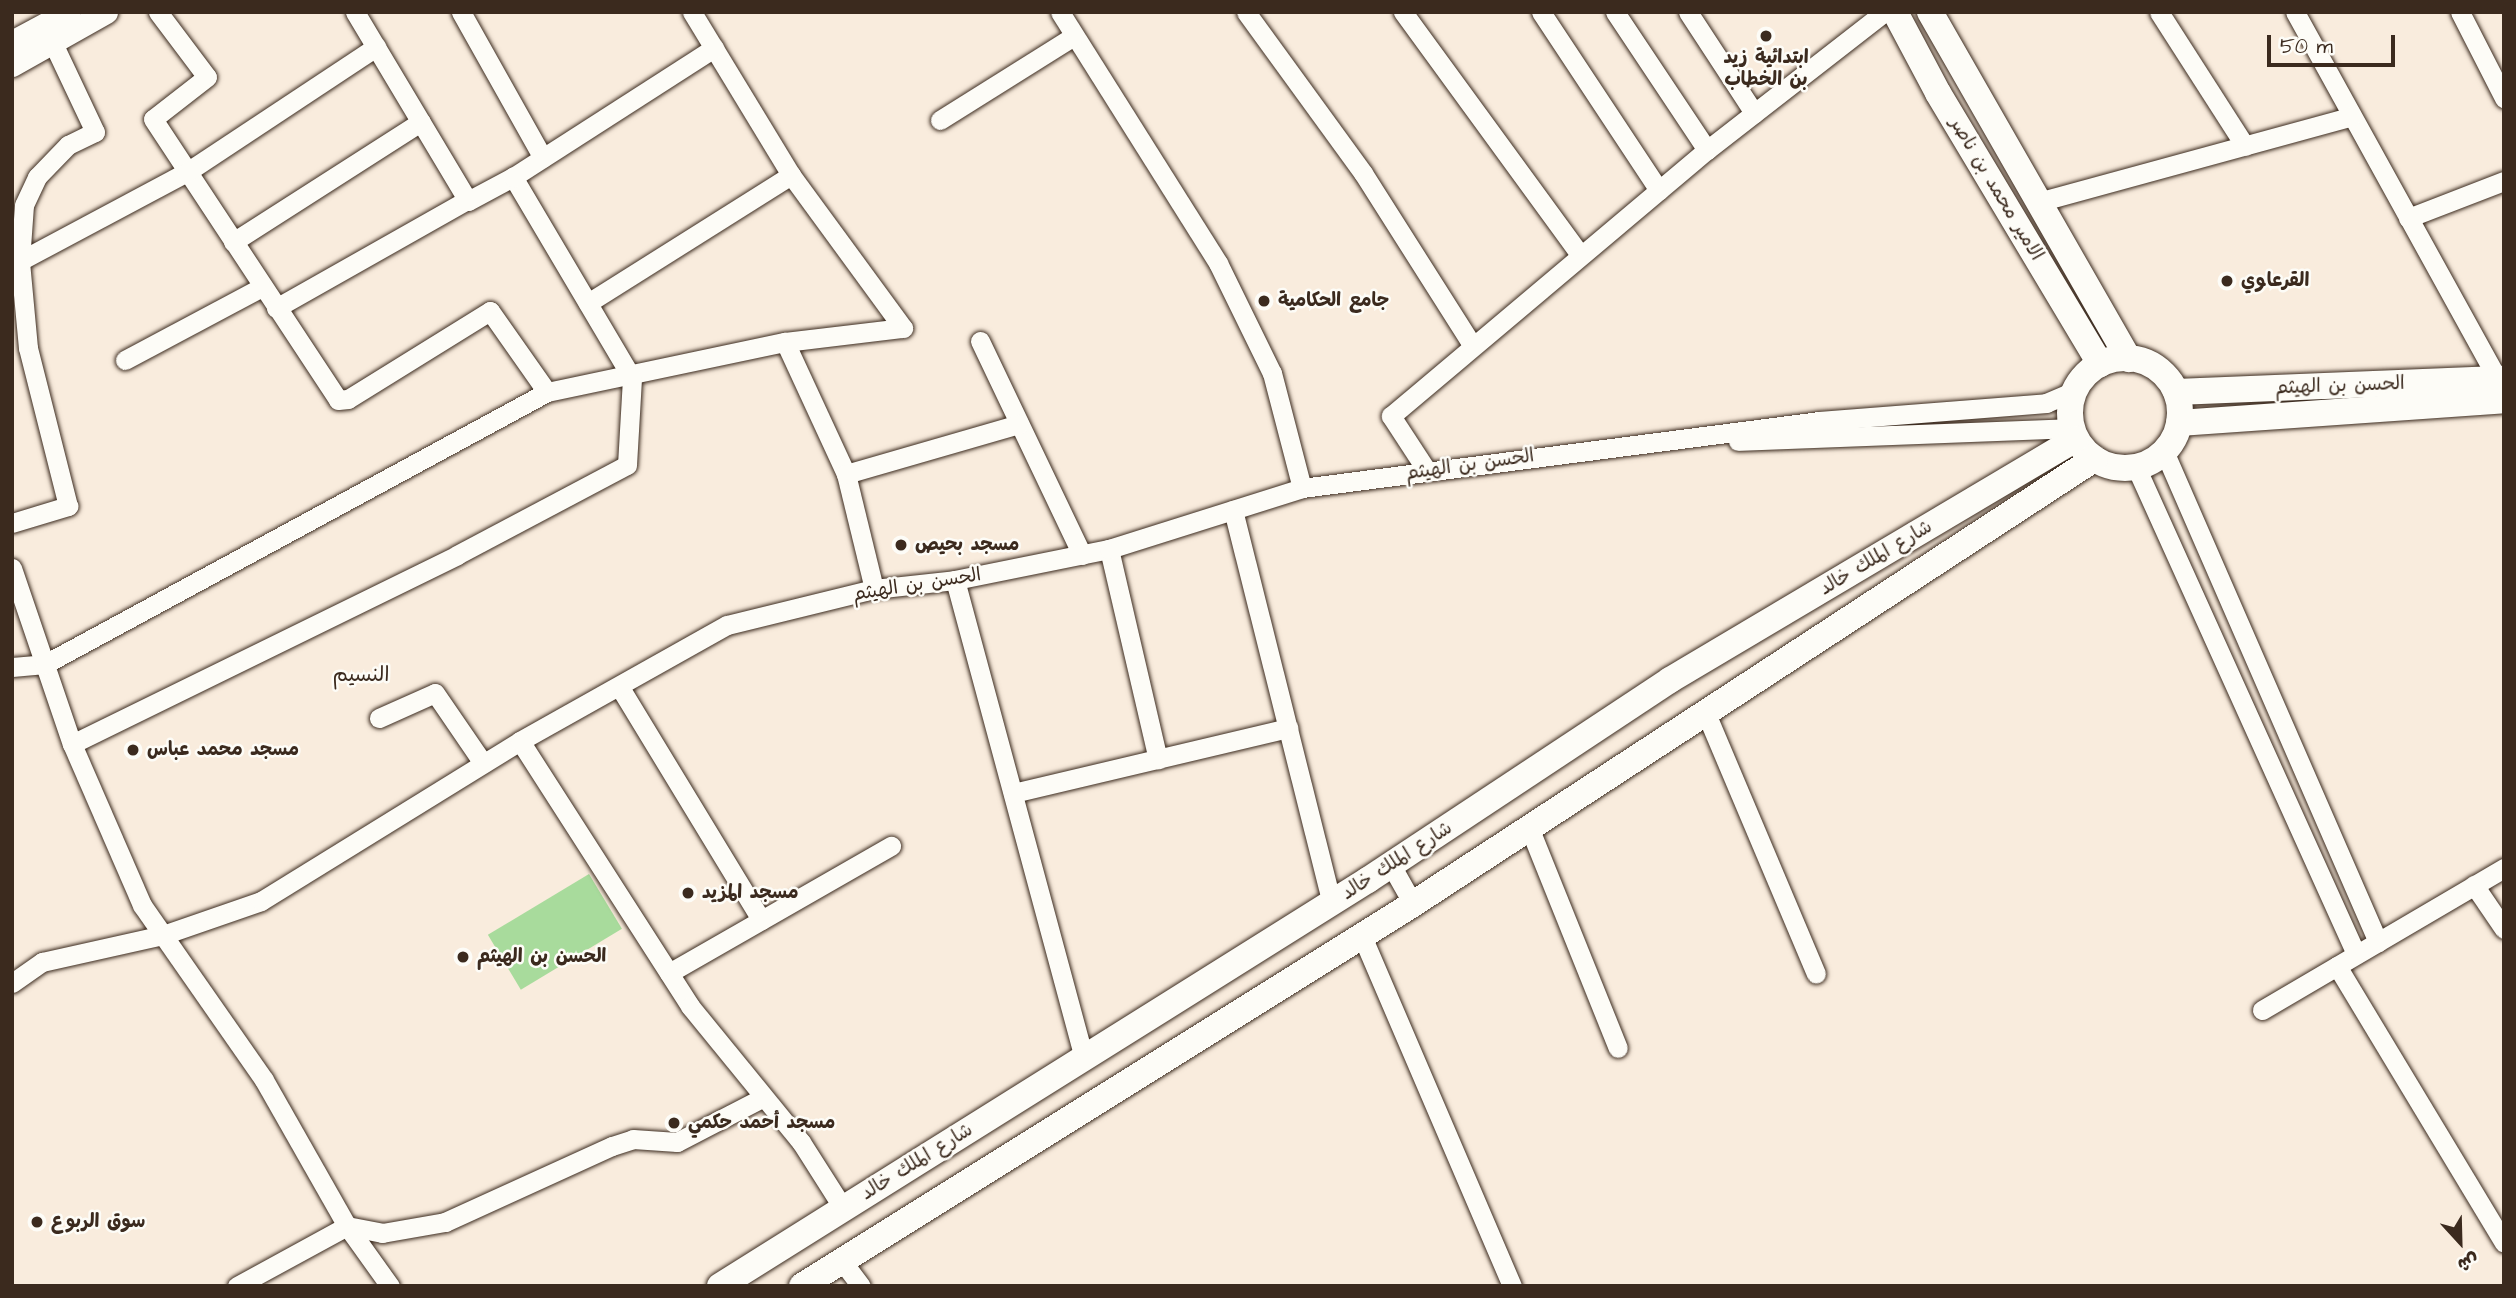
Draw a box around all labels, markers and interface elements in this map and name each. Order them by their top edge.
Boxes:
scale bar [2271,21,2399,65]
marker: ابتدائية زيد بن الخطاب [1758,28,1774,44]
text: 50 m [2280,32,2333,61]
place label: ابتدائية زيد بن الخطاب [1723,47,1809,91]
street label: الامير محمد بن ناصر [1944,113,2048,265]
place label: القرعاوي [2241,270,2309,292]
marker: القرعاوي [2219,273,2235,289]
place label: جامع الحكامية [1278,290,1389,312]
marker: جامع الحكامية [1256,293,1272,309]
street label: الحسن بن الهيثم [2275,372,2405,400]
street label: الحسن بن الهيثم [1404,445,1536,485]
street label: شارع الملك خالد [1815,515,1937,601]
place label: مسجد بحيص [915,534,1019,556]
marker: مسجد بحيص [893,537,909,553]
street label: الحسن بن الهيثم [851,564,983,606]
district label: النسيم [332,662,390,688]
place label: مسجد محمد عباس [147,739,299,761]
marker: مسجد محمد عباس [125,742,141,758]
street label: شارع الملك خالد [1337,817,1457,905]
place label: مسجد المزيد [702,882,799,904]
marker: مسجد المزيد [680,885,696,901]
place label: الحسن بن الهيثم [477,946,606,968]
marker: الحسن بن الهيثم [455,949,471,965]
place label: مسجد أحمد حكمي [688,1112,835,1134]
marker: مسجد أحمد حكمي [666,1115,682,1131]
street label: شارع الملك خالد [857,1119,977,1205]
north arrow [2425,1207,2495,1277]
place label: سوق الربوع [51,1211,145,1233]
marker: سوق الربوع [29,1214,45,1230]
text: ش [2453,1246,2483,1278]

